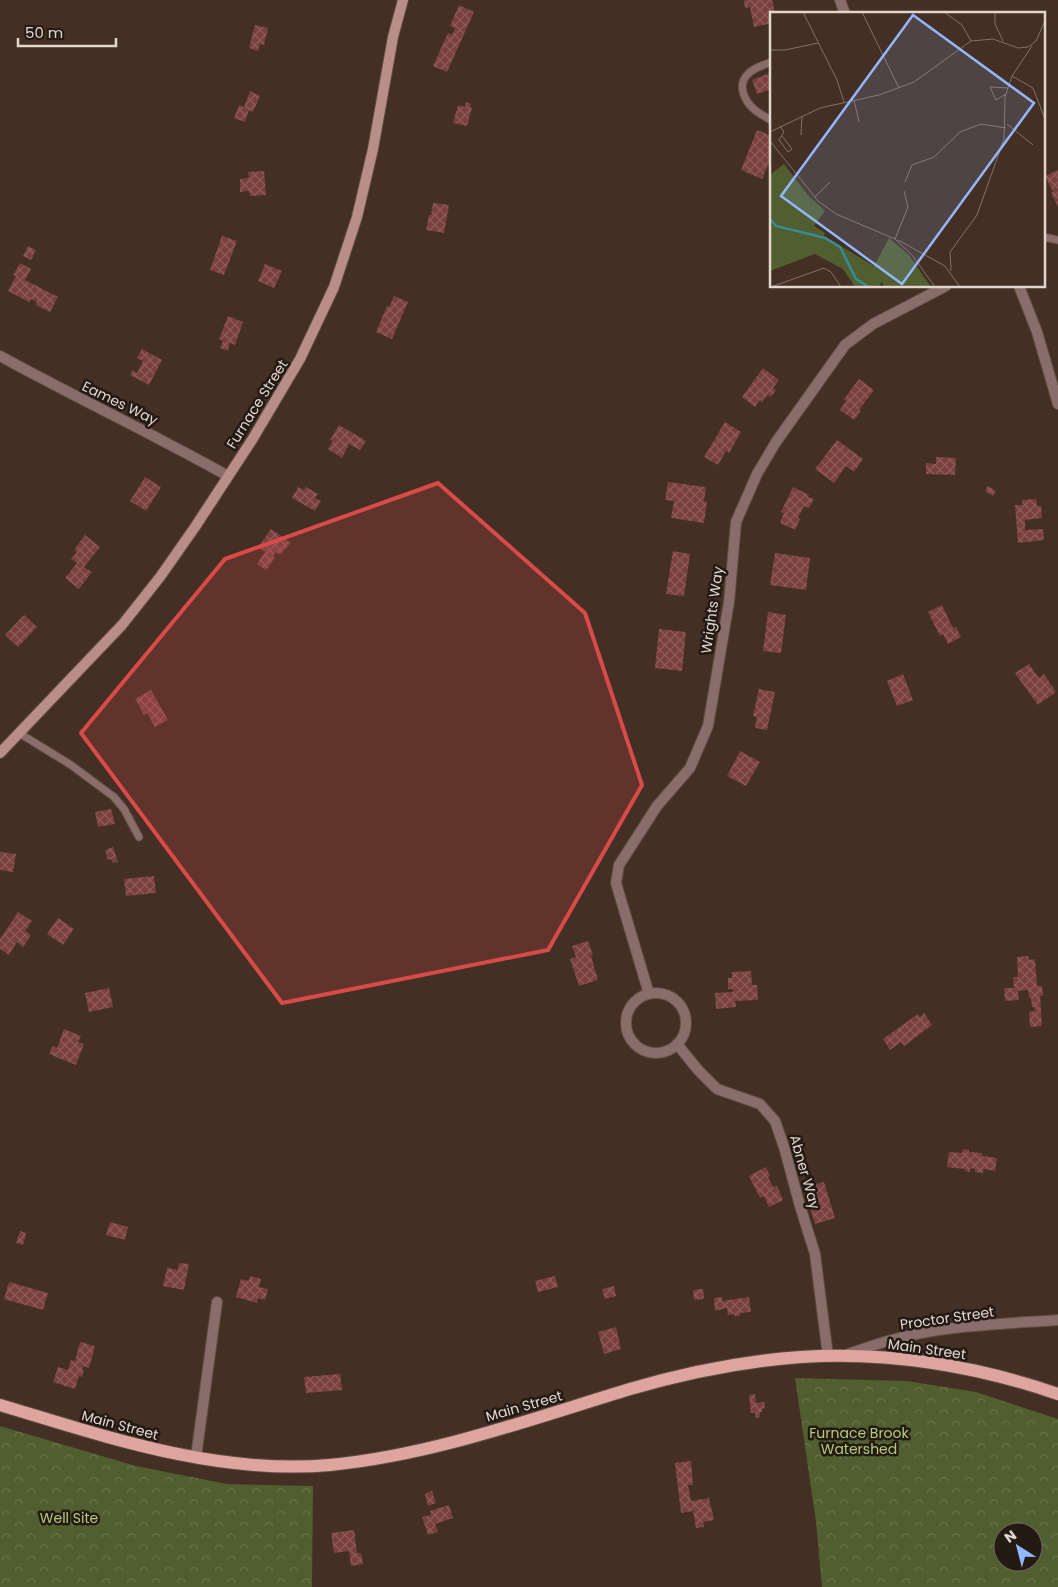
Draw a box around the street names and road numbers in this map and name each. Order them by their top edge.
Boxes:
street label: Furnace Street [222,356,292,452]
street label: Eames Way [79,376,161,430]
street label: Wrights Way [696,565,728,655]
street label: Abner Way [785,1132,825,1212]
street label: Proctor Street [899,1302,995,1334]
street label: Main Street [887,1334,967,1364]
street label: Main Street [483,1386,565,1426]
street label: Main Street [79,1405,161,1445]

